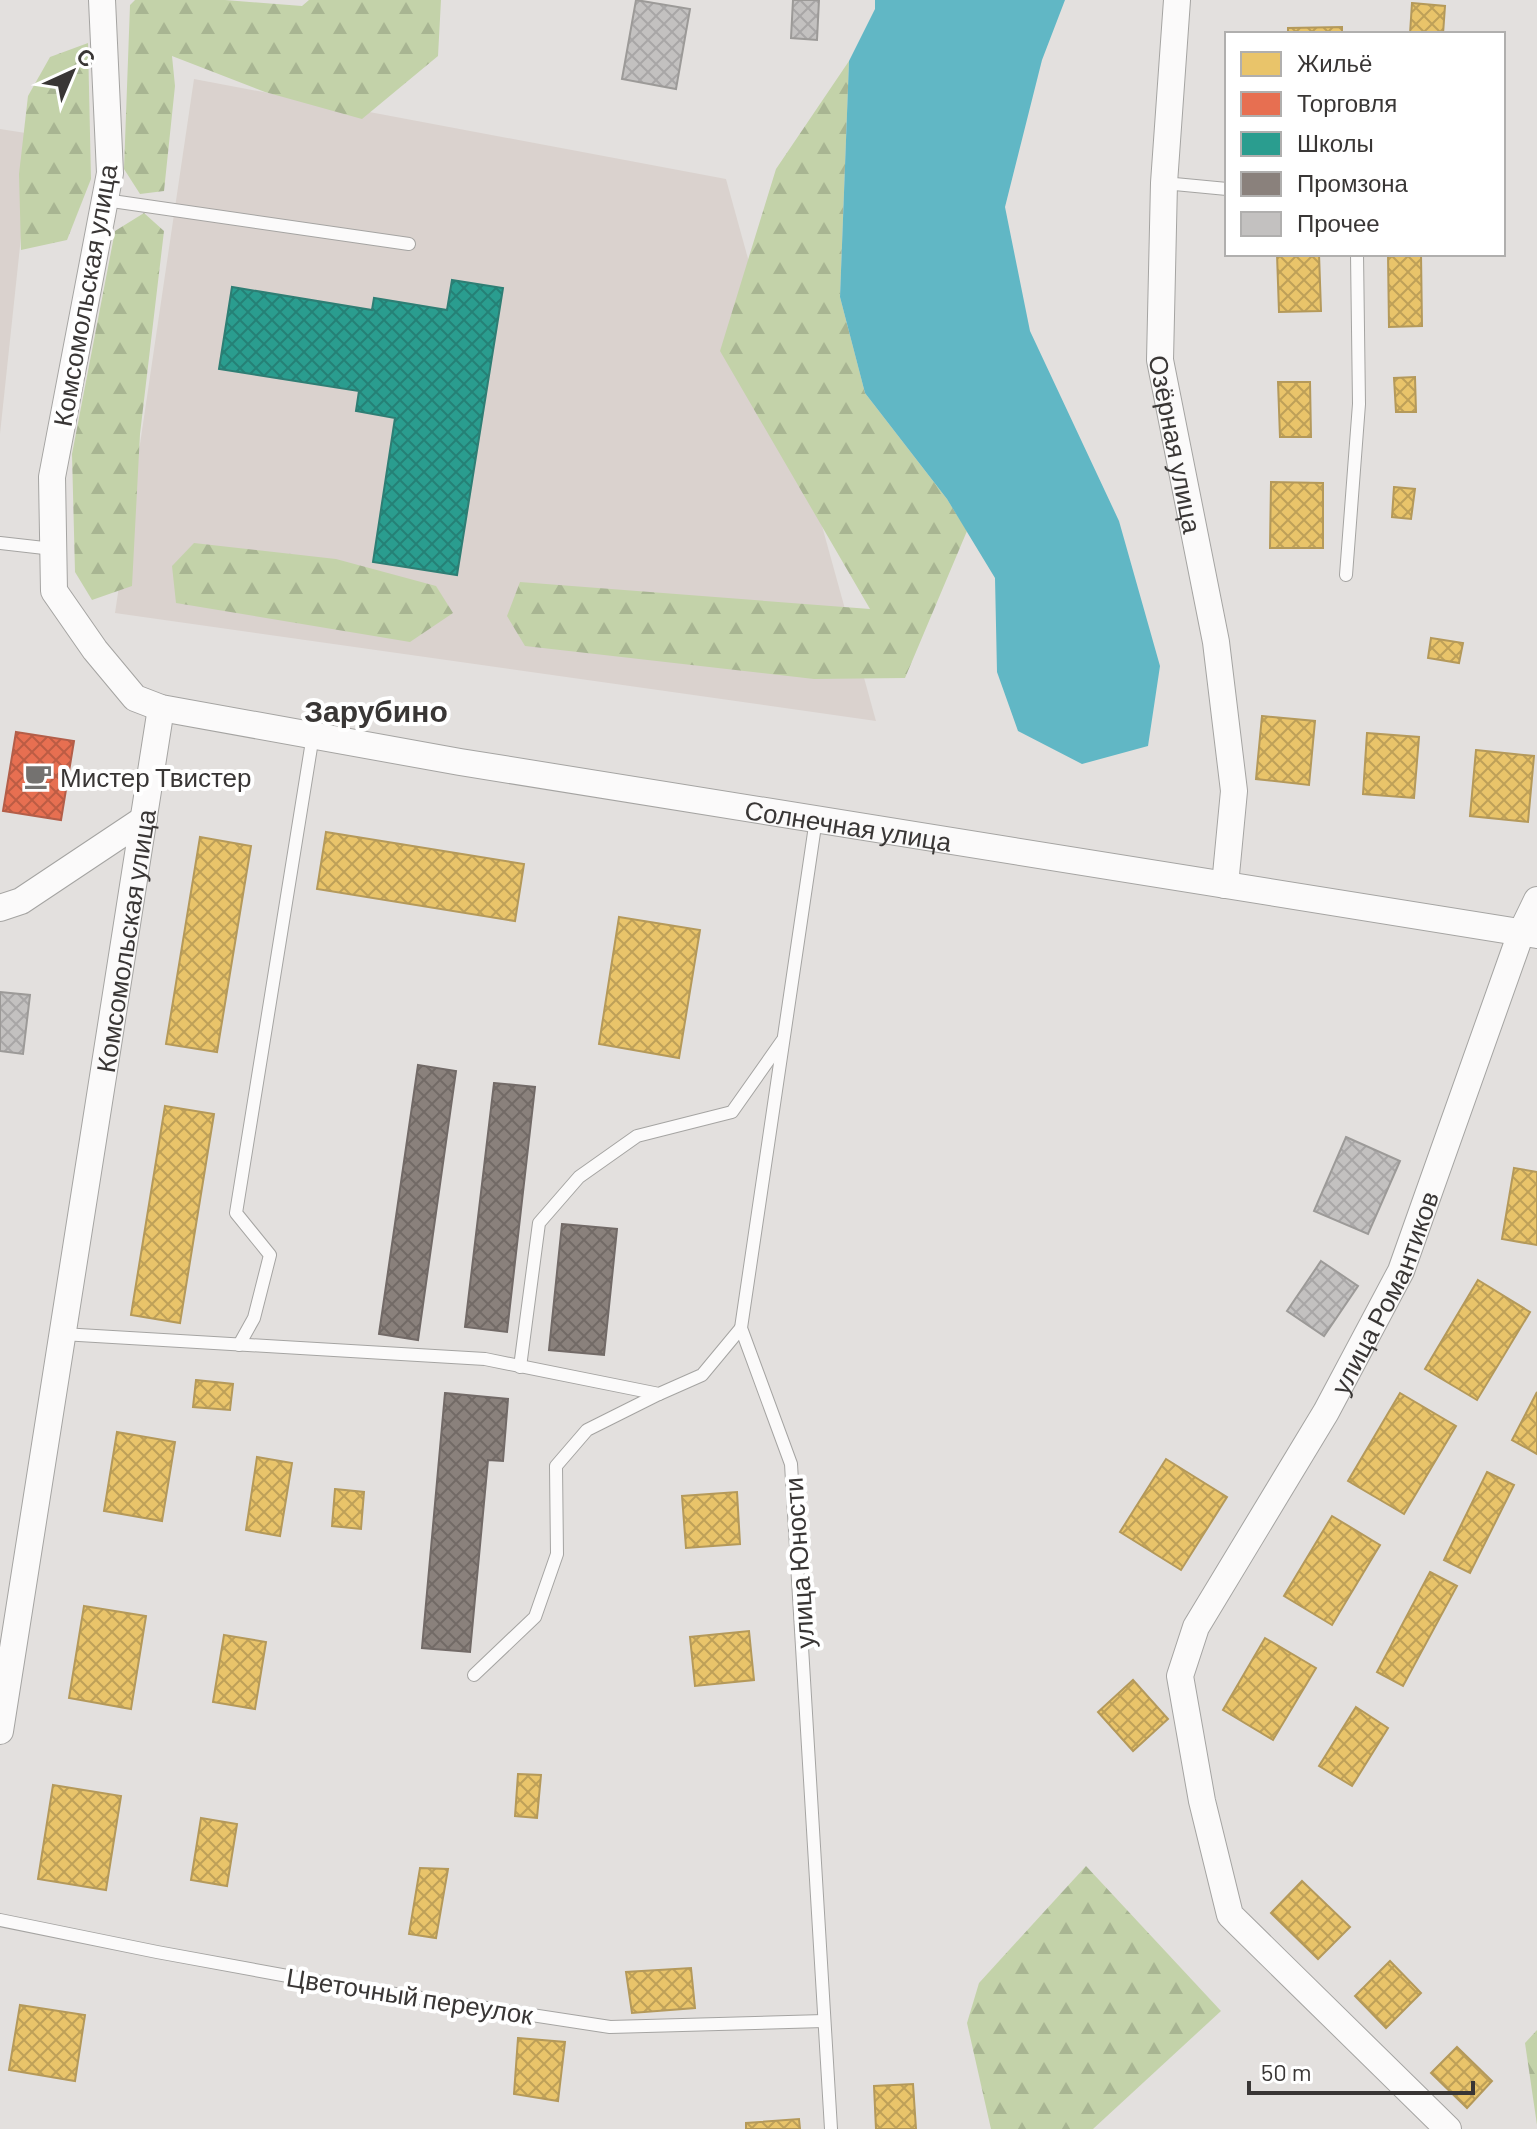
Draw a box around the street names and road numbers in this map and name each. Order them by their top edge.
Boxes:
street label: Комсомольская улица [46,161,122,429]
street label: Озёрная улица [1144,352,1210,536]
street label: Солнечная улица [743,792,954,856]
street label: Комсомольская улица [88,806,160,1075]
street label: улица Романтиков [1323,1187,1444,1399]
street label: улица Юности [777,1477,819,1649]
street label: Цветочный переулок [285,1960,536,2030]

